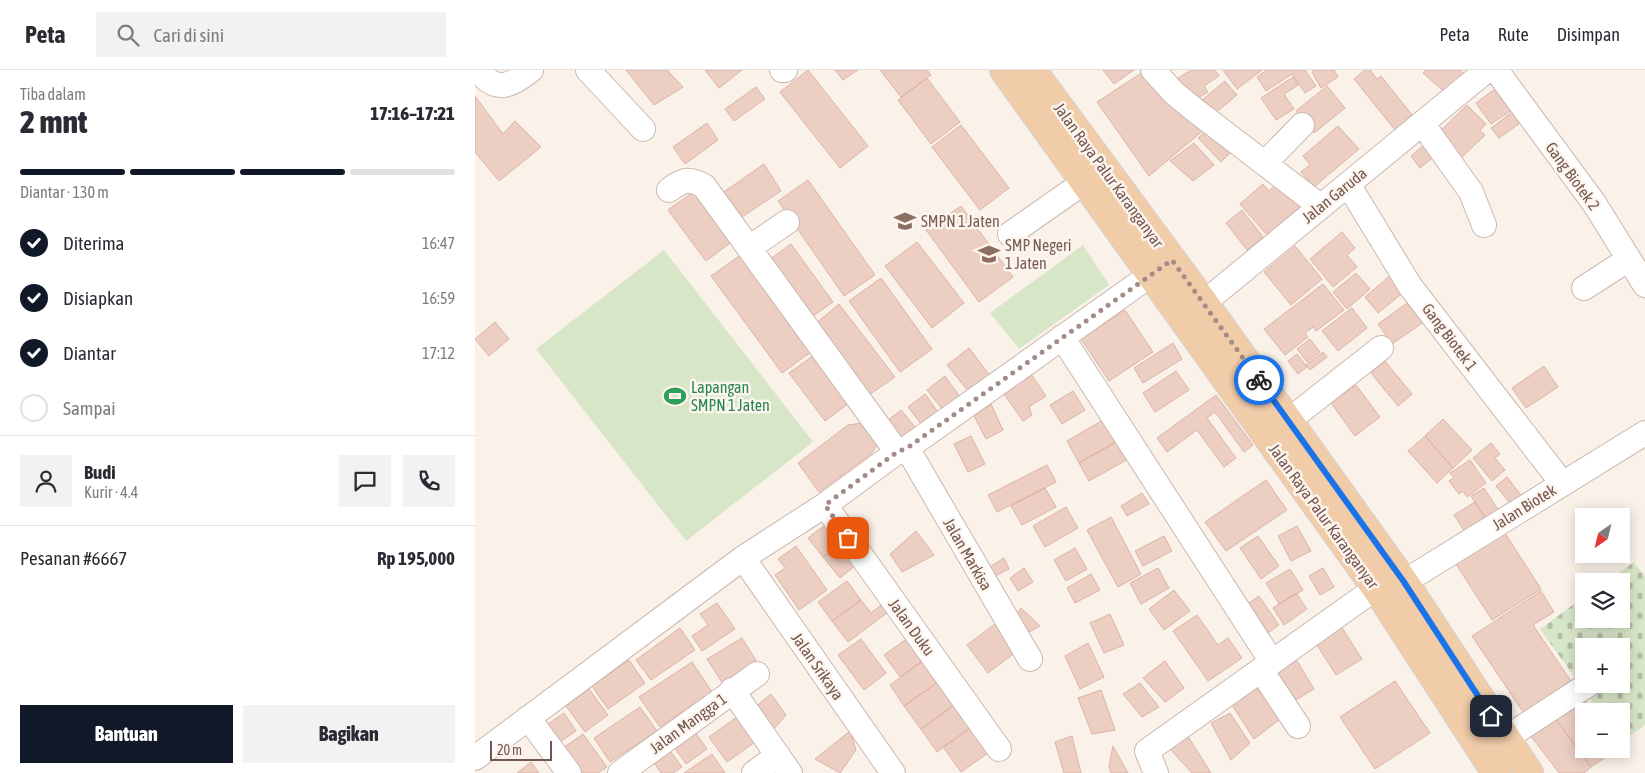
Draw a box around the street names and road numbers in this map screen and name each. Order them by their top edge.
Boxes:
street label: Jalan Raya Palur Karanganyar [1050,99,1168,252]
street label: Gang Biotek 2 [1541,138,1604,214]
street label: Jalan Garuda [1298,164,1370,226]
street label: Gang Biotek 1 [1418,300,1481,375]
street label: Jalan Raya Palur Karanganyar [1265,440,1383,593]
street label: Jalan Biotek [1489,480,1559,534]
street label: Jalan Markisa [940,515,996,593]
street label: Jalan Duku [885,595,939,659]
street label: Jalan Srikaya [788,629,848,704]
street label: Jalan Mangga 1 [646,689,730,758]

